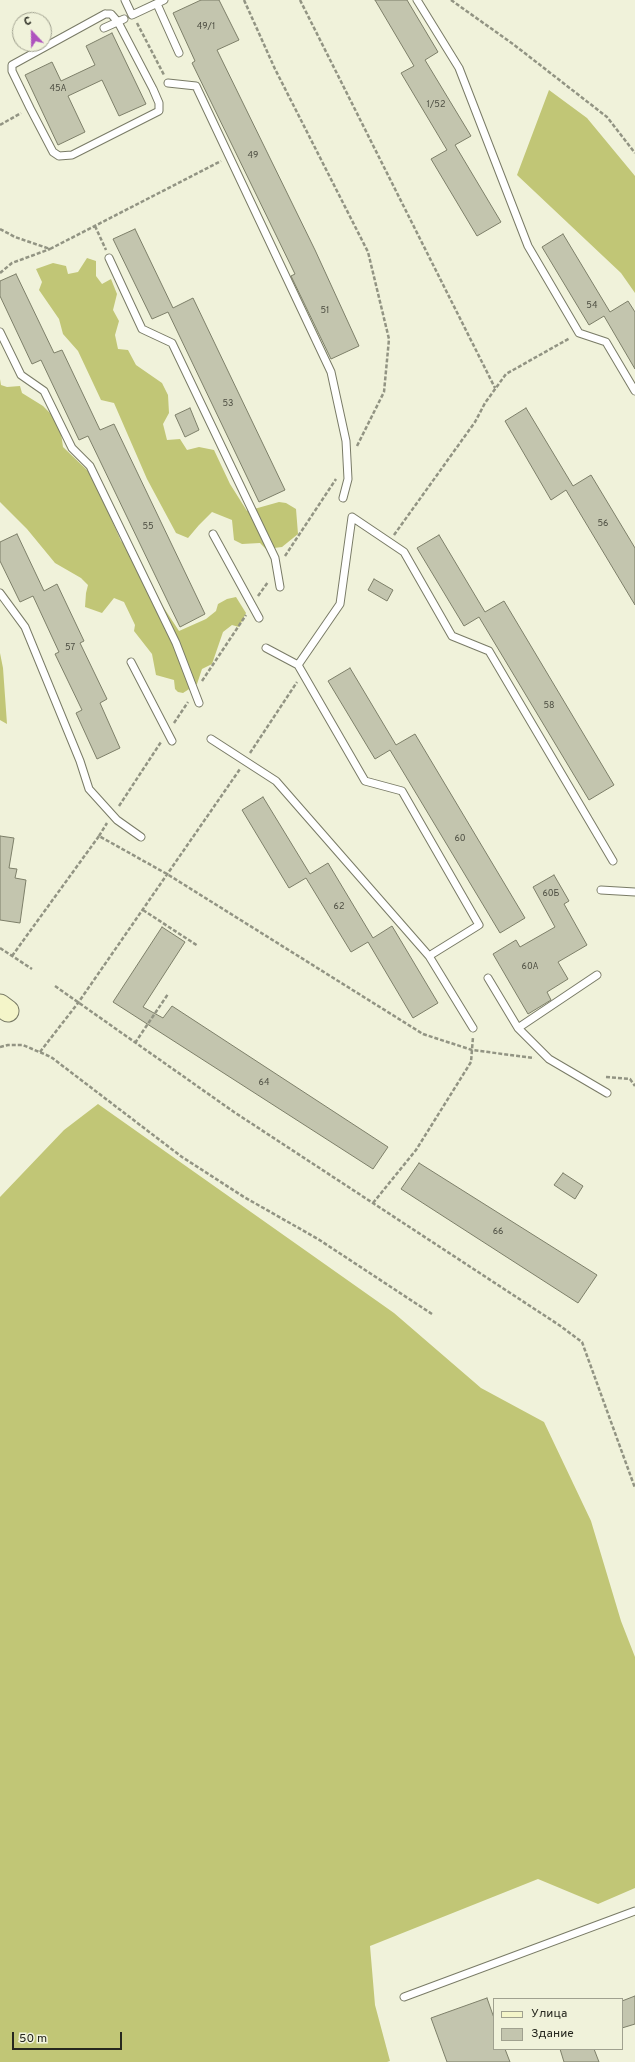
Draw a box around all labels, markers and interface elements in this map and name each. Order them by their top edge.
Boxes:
north arrow [12,12,52,52]
text: С [22,14,34,30]
house number: 49/1 [197,22,215,32]
house number: 45А [49,84,67,94]
house number: 1/52 [427,100,445,110]
house number: 49 [248,151,258,161]
house number: 54 [586,301,598,311]
house number: 51 [321,306,329,316]
house number: 53 [222,399,234,409]
house number: 56 [598,519,608,529]
house number: 55 [142,522,154,532]
house number: 57 [65,643,75,653]
house number: 58 [543,701,555,711]
house number: 60 [454,834,466,844]
house number: 60Б [542,889,560,899]
house number: 62 [334,902,344,912]
house number: 60А [522,962,538,972]
house number: 64 [259,1078,269,1088]
house number: 66 [493,1227,503,1237]
legend [493,1998,623,2050]
text: Улица [531,2006,567,2022]
scale bar [14,2024,124,2050]
text: Здание [531,2026,574,2042]
text: 50 m [19,2031,47,2047]

